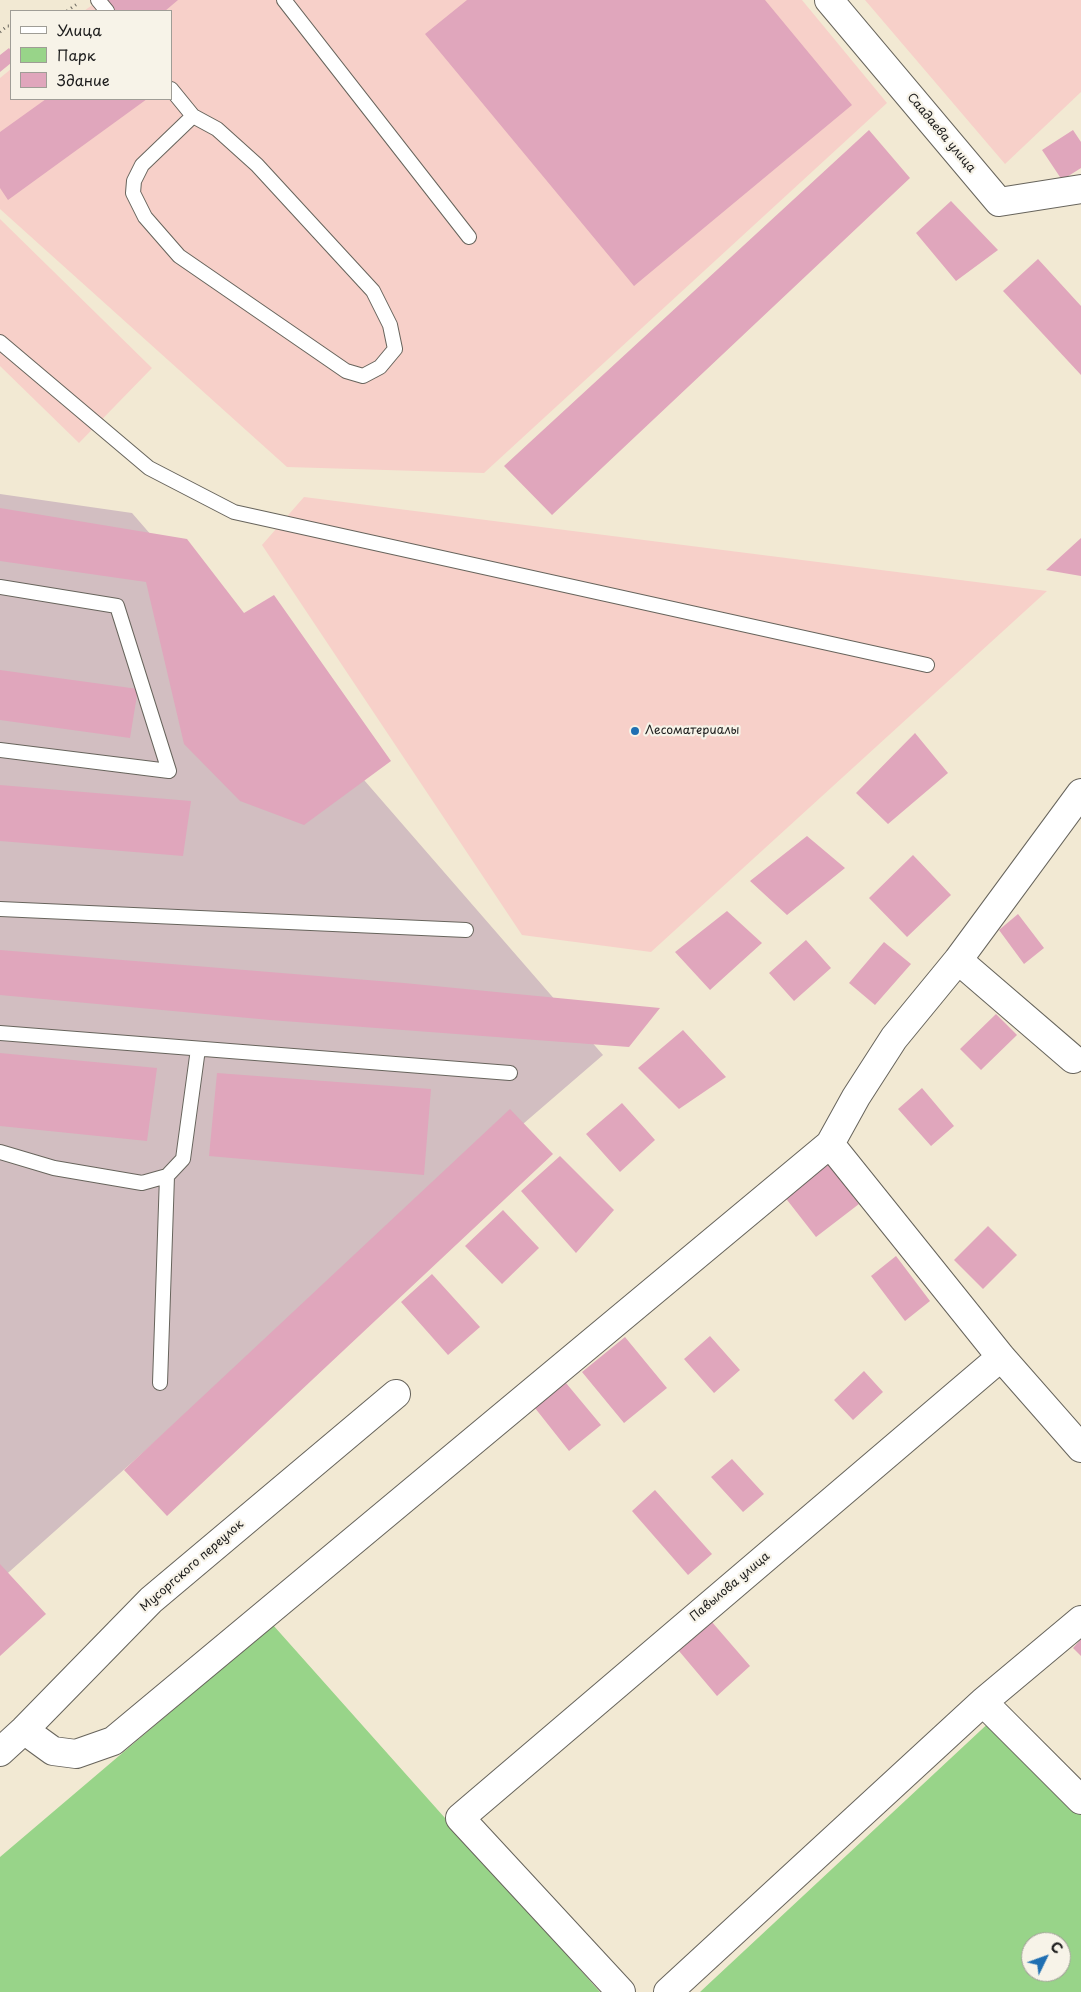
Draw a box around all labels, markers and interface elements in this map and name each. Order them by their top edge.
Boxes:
legend [10,10,172,100]
text: Улица [57,18,102,41]
text: Парк [57,43,96,66]
text: Здание [57,68,110,91]
street label: Саадаева улица [904,90,978,176]
place label: Лесоматериалы [645,724,739,738]
marker: Лесоматериалы [629,725,641,737]
street label: Мусоргского переулок [137,1517,247,1615]
street label: Павылова улица [687,1549,773,1625]
north arrow [1021,1932,1071,1982]
text: С [1045,1936,1068,1958]

